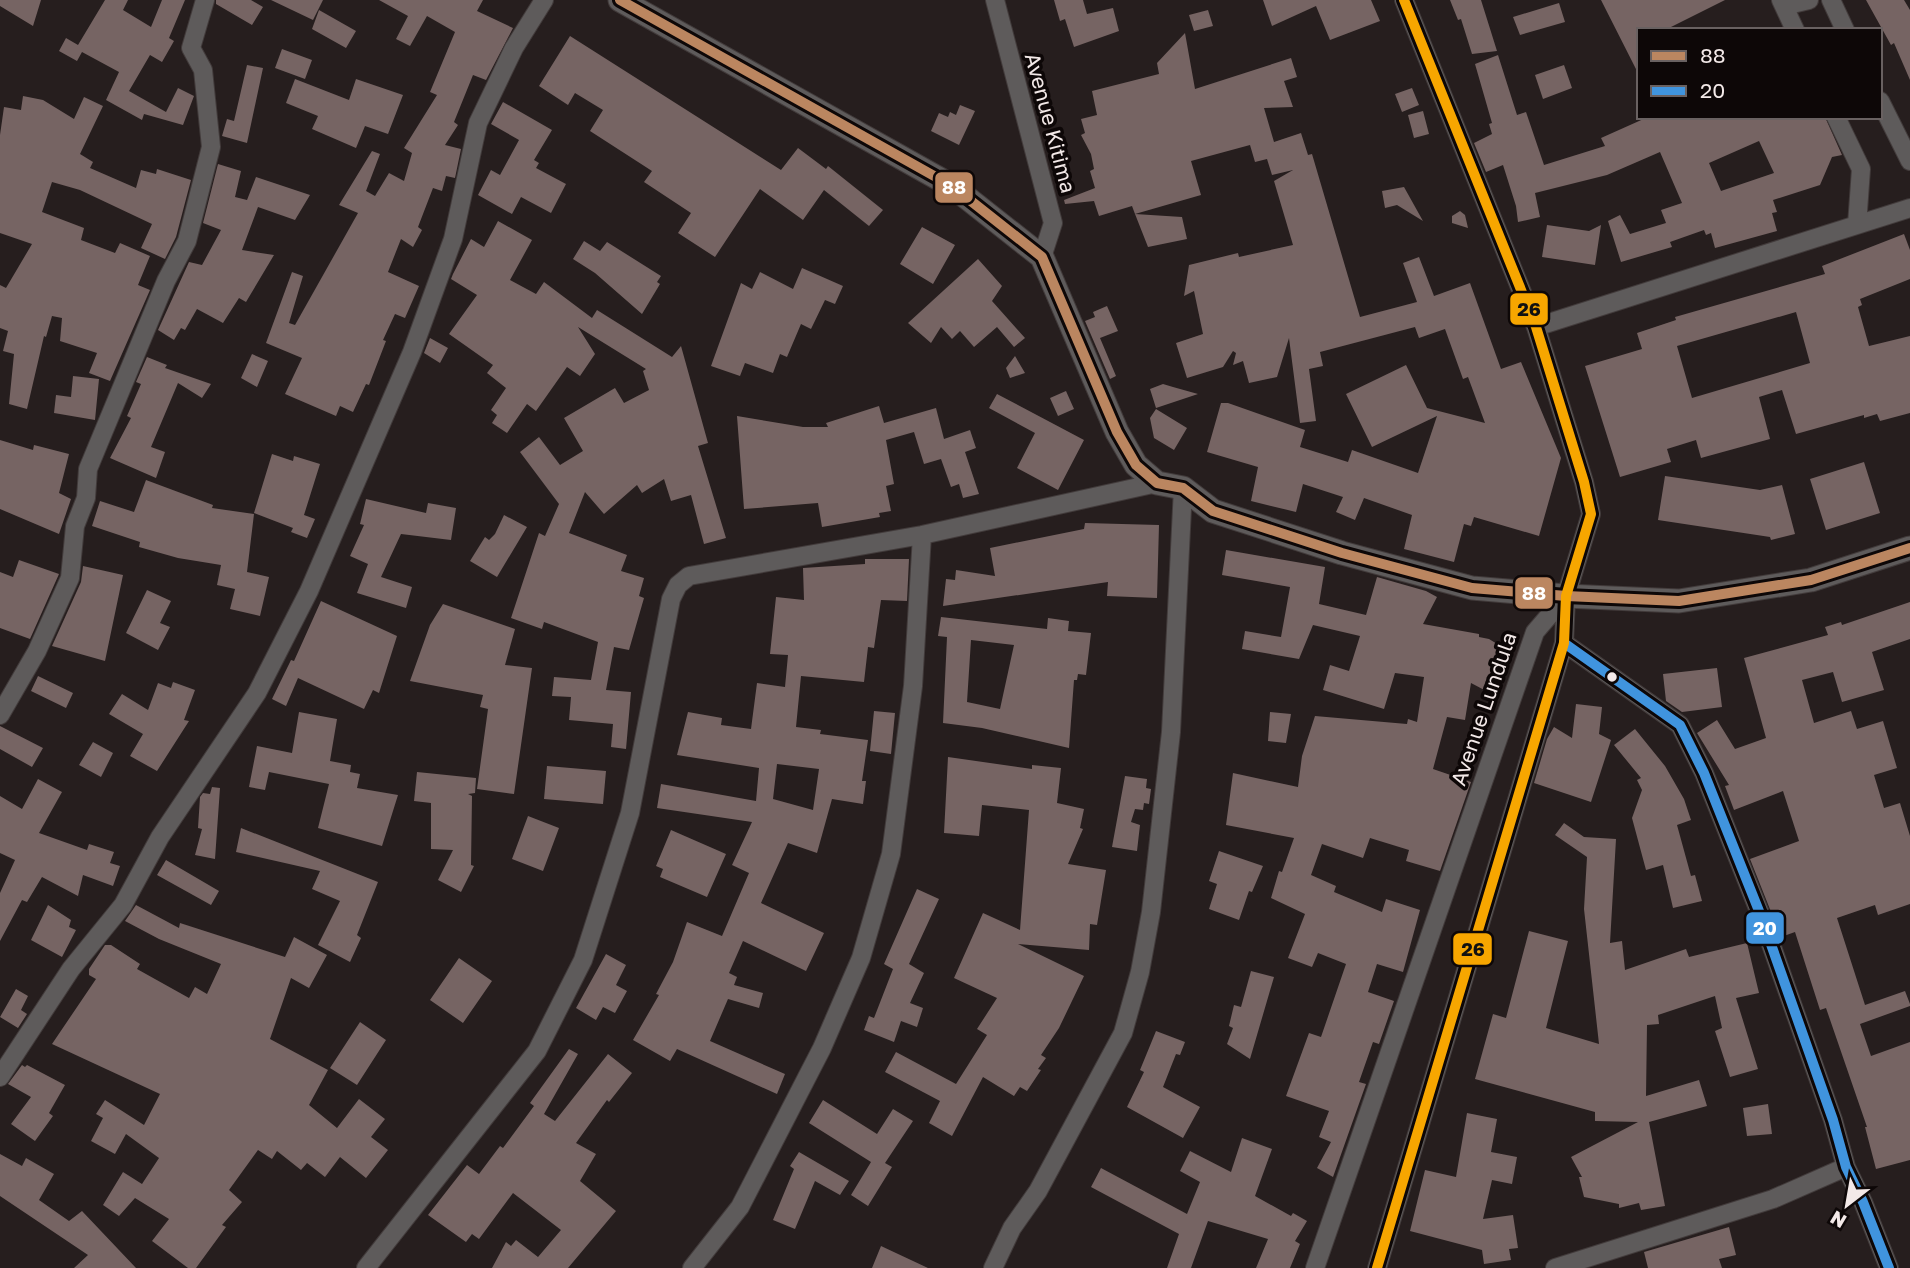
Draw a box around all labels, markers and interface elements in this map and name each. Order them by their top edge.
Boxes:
legend [1637,28,1882,119]
text: 88 [1700,42,1726,68]
street label: Avenue Kitima [1020,50,1082,196]
text: 20 [1700,77,1725,103]
line badge: 88 [934,171,974,204]
text: 88 [942,175,966,198]
line badge: 26 [1509,292,1549,326]
text: 26 [1517,297,1541,320]
line badge: 88 [1514,576,1554,610]
text: 88 [1522,581,1546,604]
street label: Avenue Lundula [1445,628,1522,789]
unlabelled marker [1605,670,1619,684]
line badge: 20 [1745,911,1785,945]
text: 20 [1753,916,1777,939]
line badge: 26 [1452,932,1493,966]
text: 26 [1461,937,1485,960]
north arrow [1812,1170,1882,1240]
text: N [1826,1206,1850,1234]

